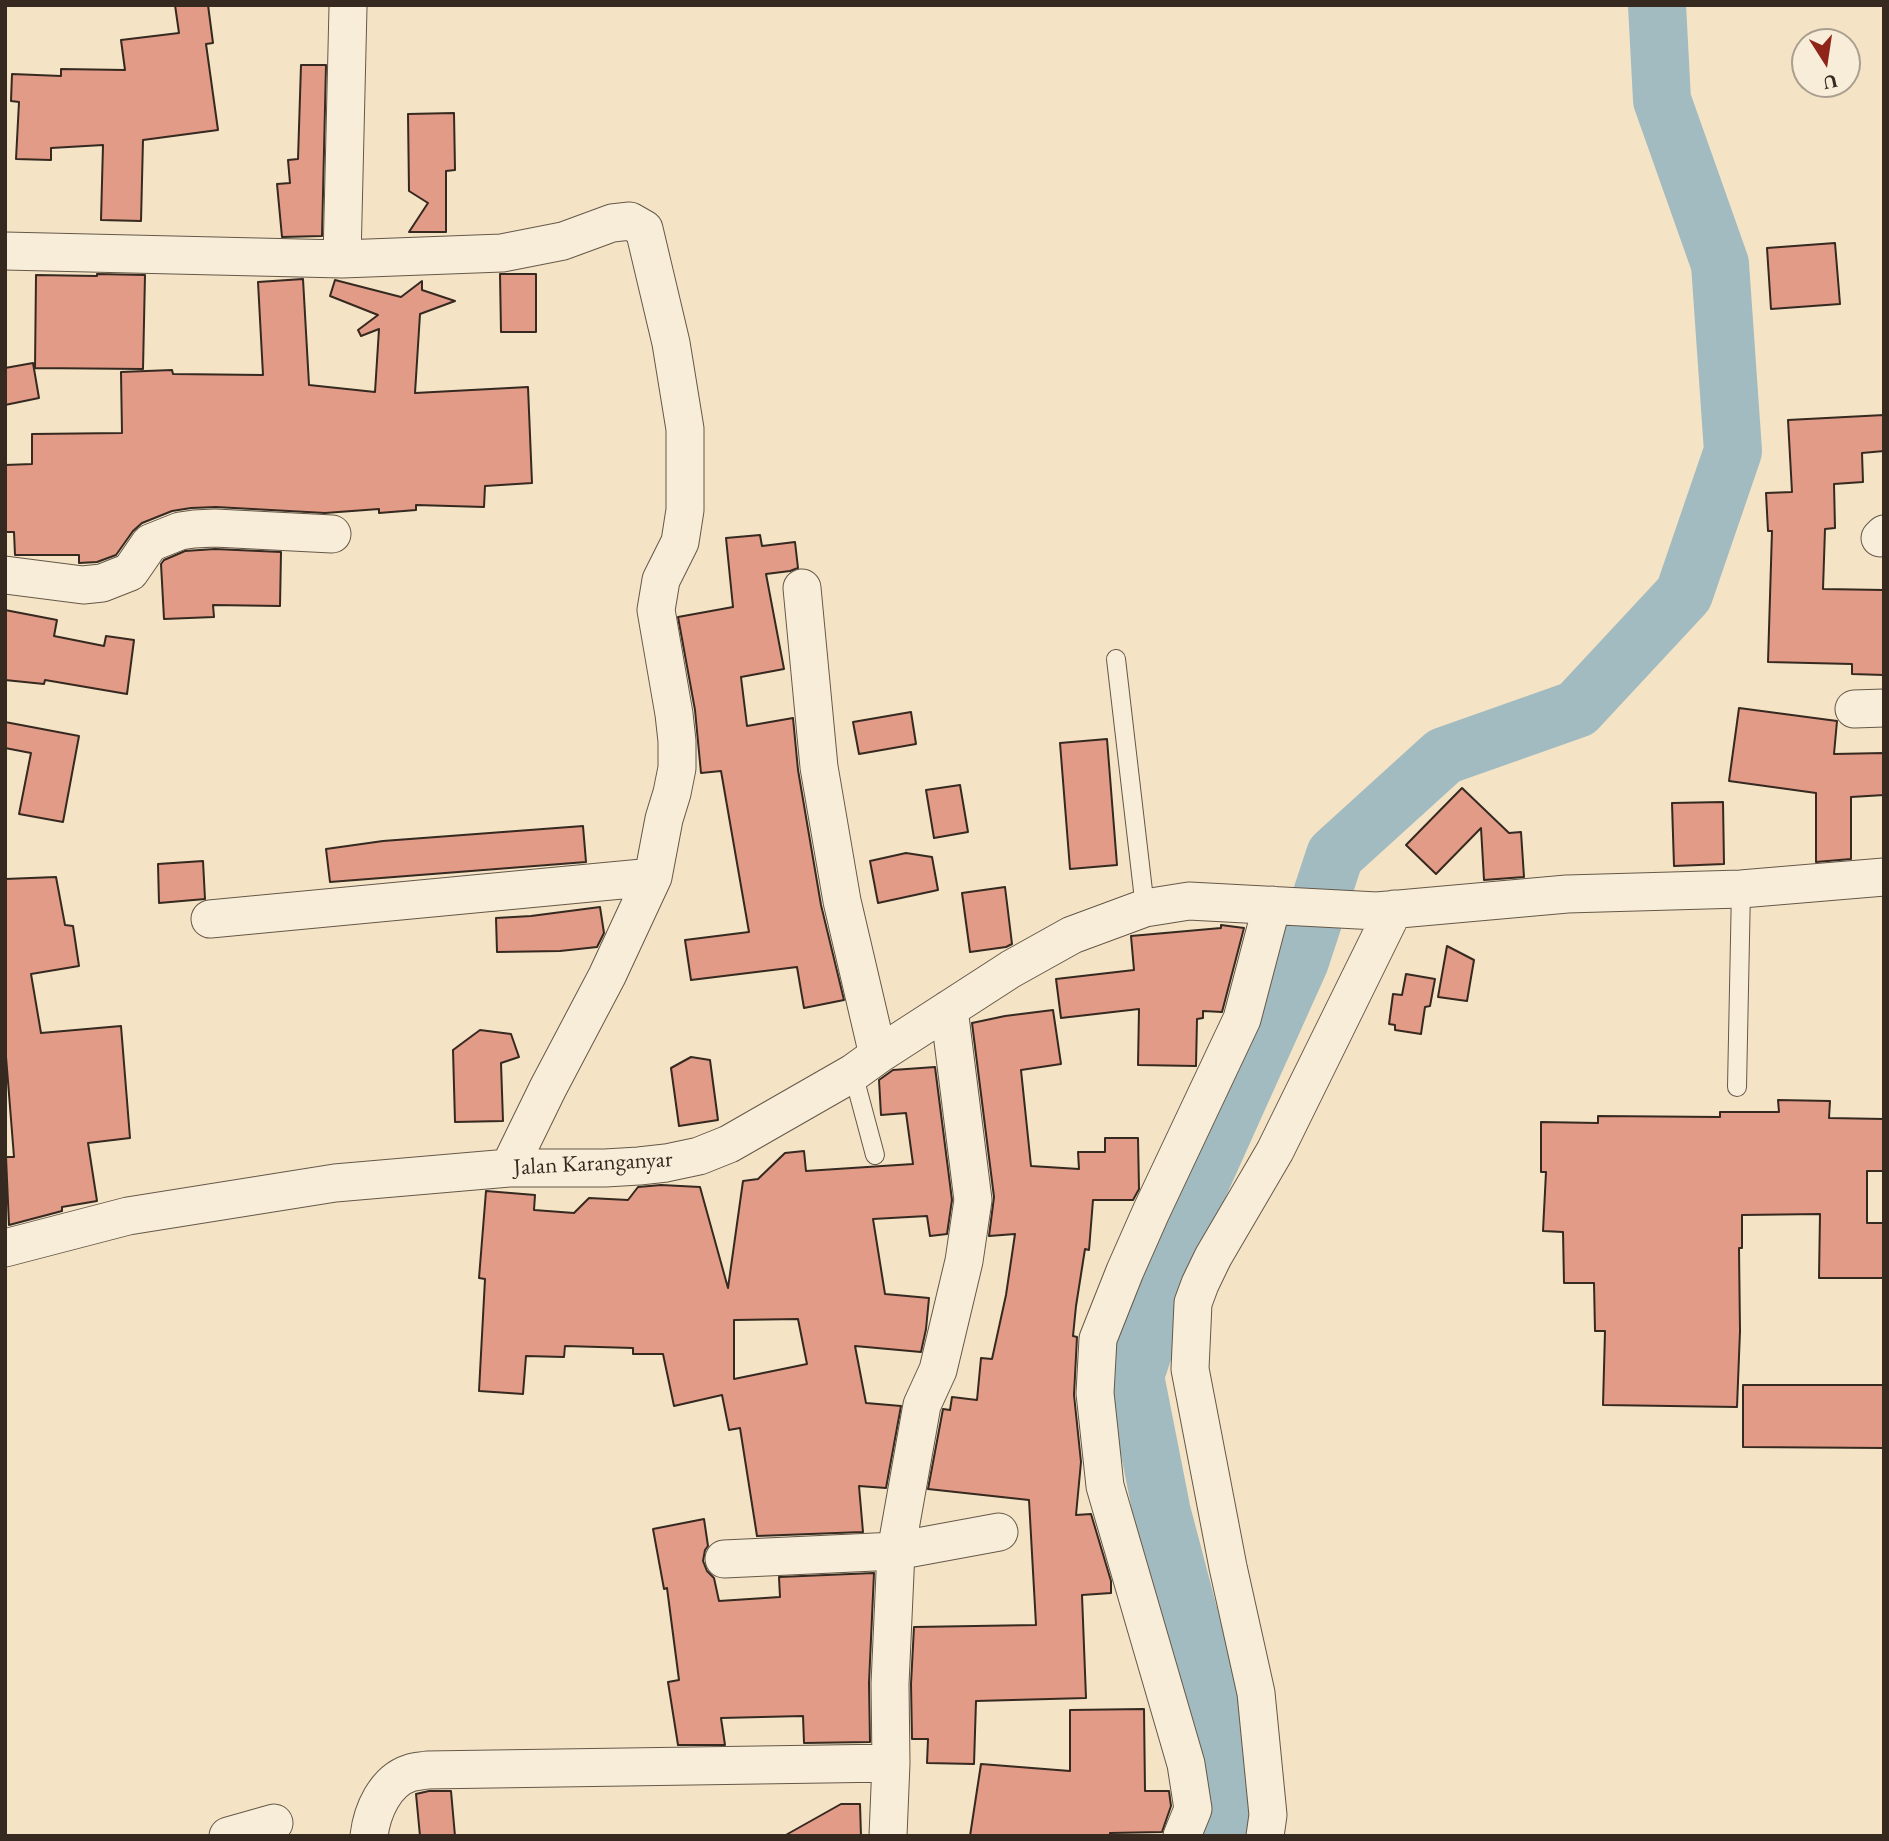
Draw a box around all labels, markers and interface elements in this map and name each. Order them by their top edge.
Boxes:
north arrow [1791,28,1861,98]
text: U [1821,68,1840,96]
street label: Jalan Karanganyar [513,1146,673,1182]

